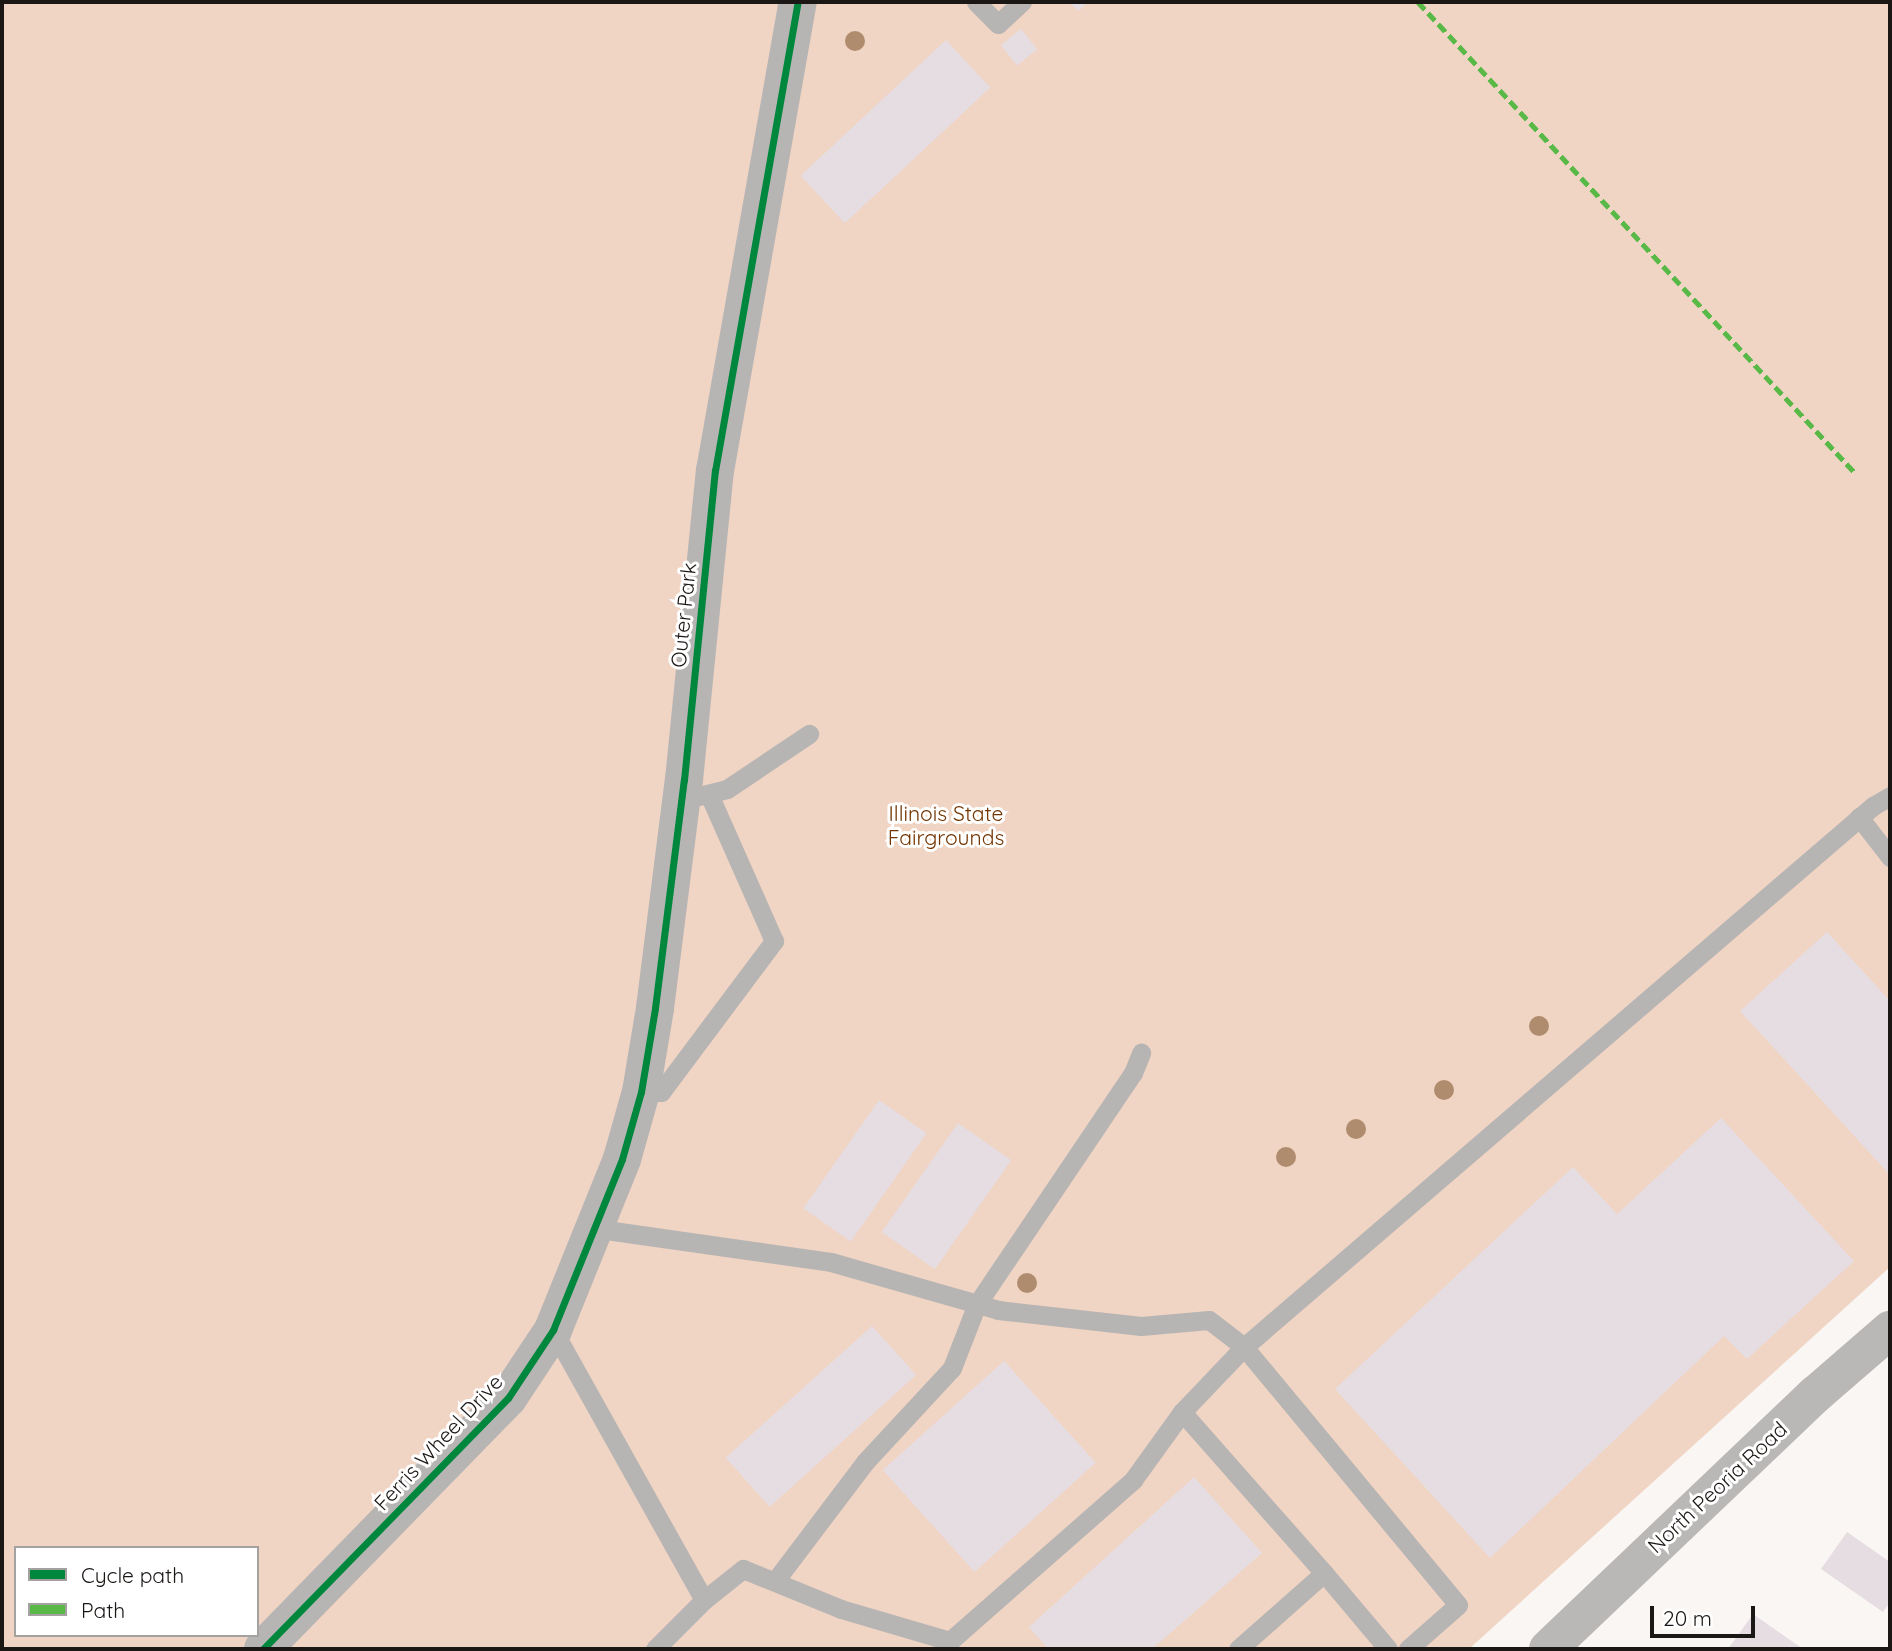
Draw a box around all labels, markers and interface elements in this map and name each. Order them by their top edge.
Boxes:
street label: Outer Park [665,561,701,669]
park label: Illinois State Fairgrounds [888,800,1004,850]
street label: Ferris Wheel Drive [369,1369,507,1515]
street label: North Peoria Road [1642,1416,1792,1558]
legend [14,1546,259,1637]
text: Cycle path [81,1562,184,1588]
scale bar [1654,1592,1759,1636]
text: Path [81,1597,125,1623]
text: 20 m [1663,1605,1712,1631]

